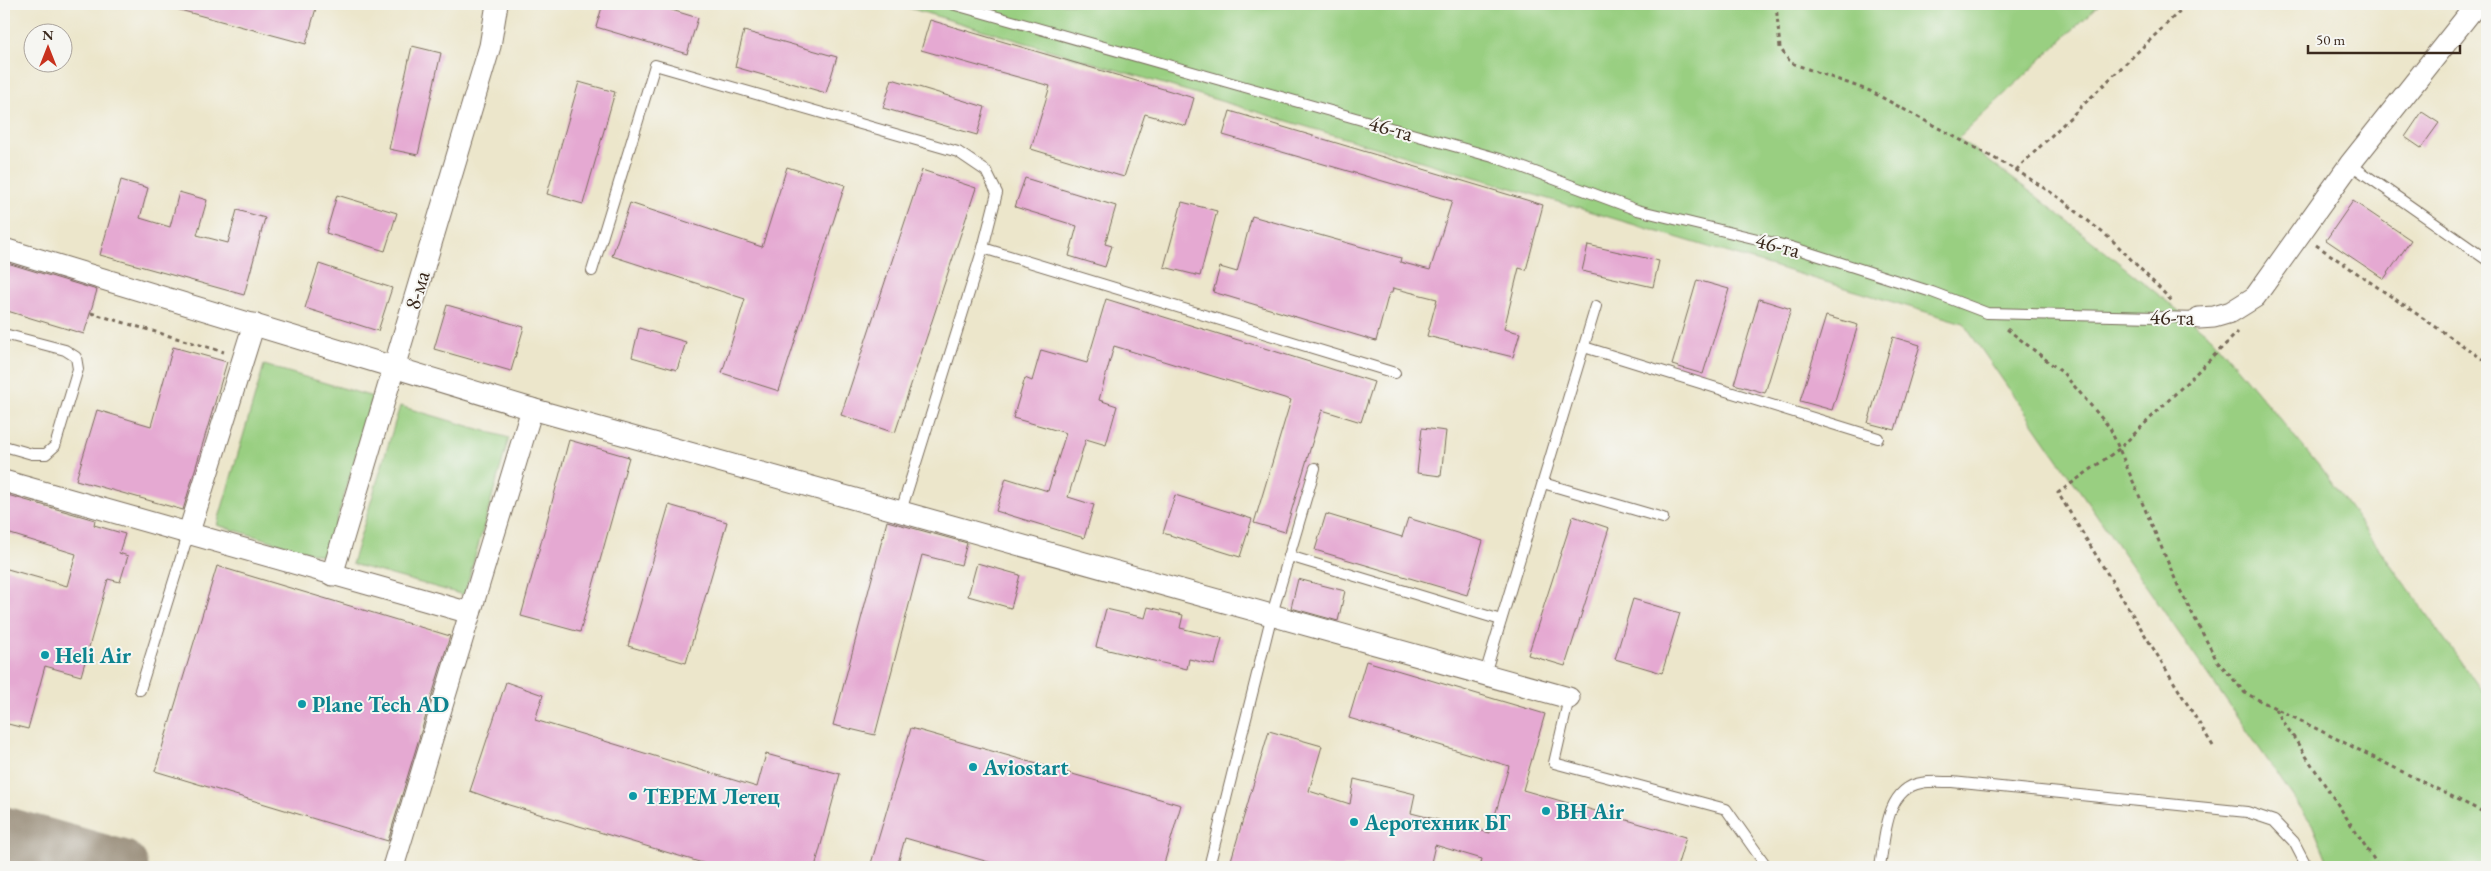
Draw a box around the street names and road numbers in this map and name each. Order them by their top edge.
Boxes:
street label: 46-та [1365,108,1417,148]
street label: 46-та [1753,225,1804,265]
street label: 8-ма [397,267,437,313]
street label: 46-та [2149,302,2195,332]

